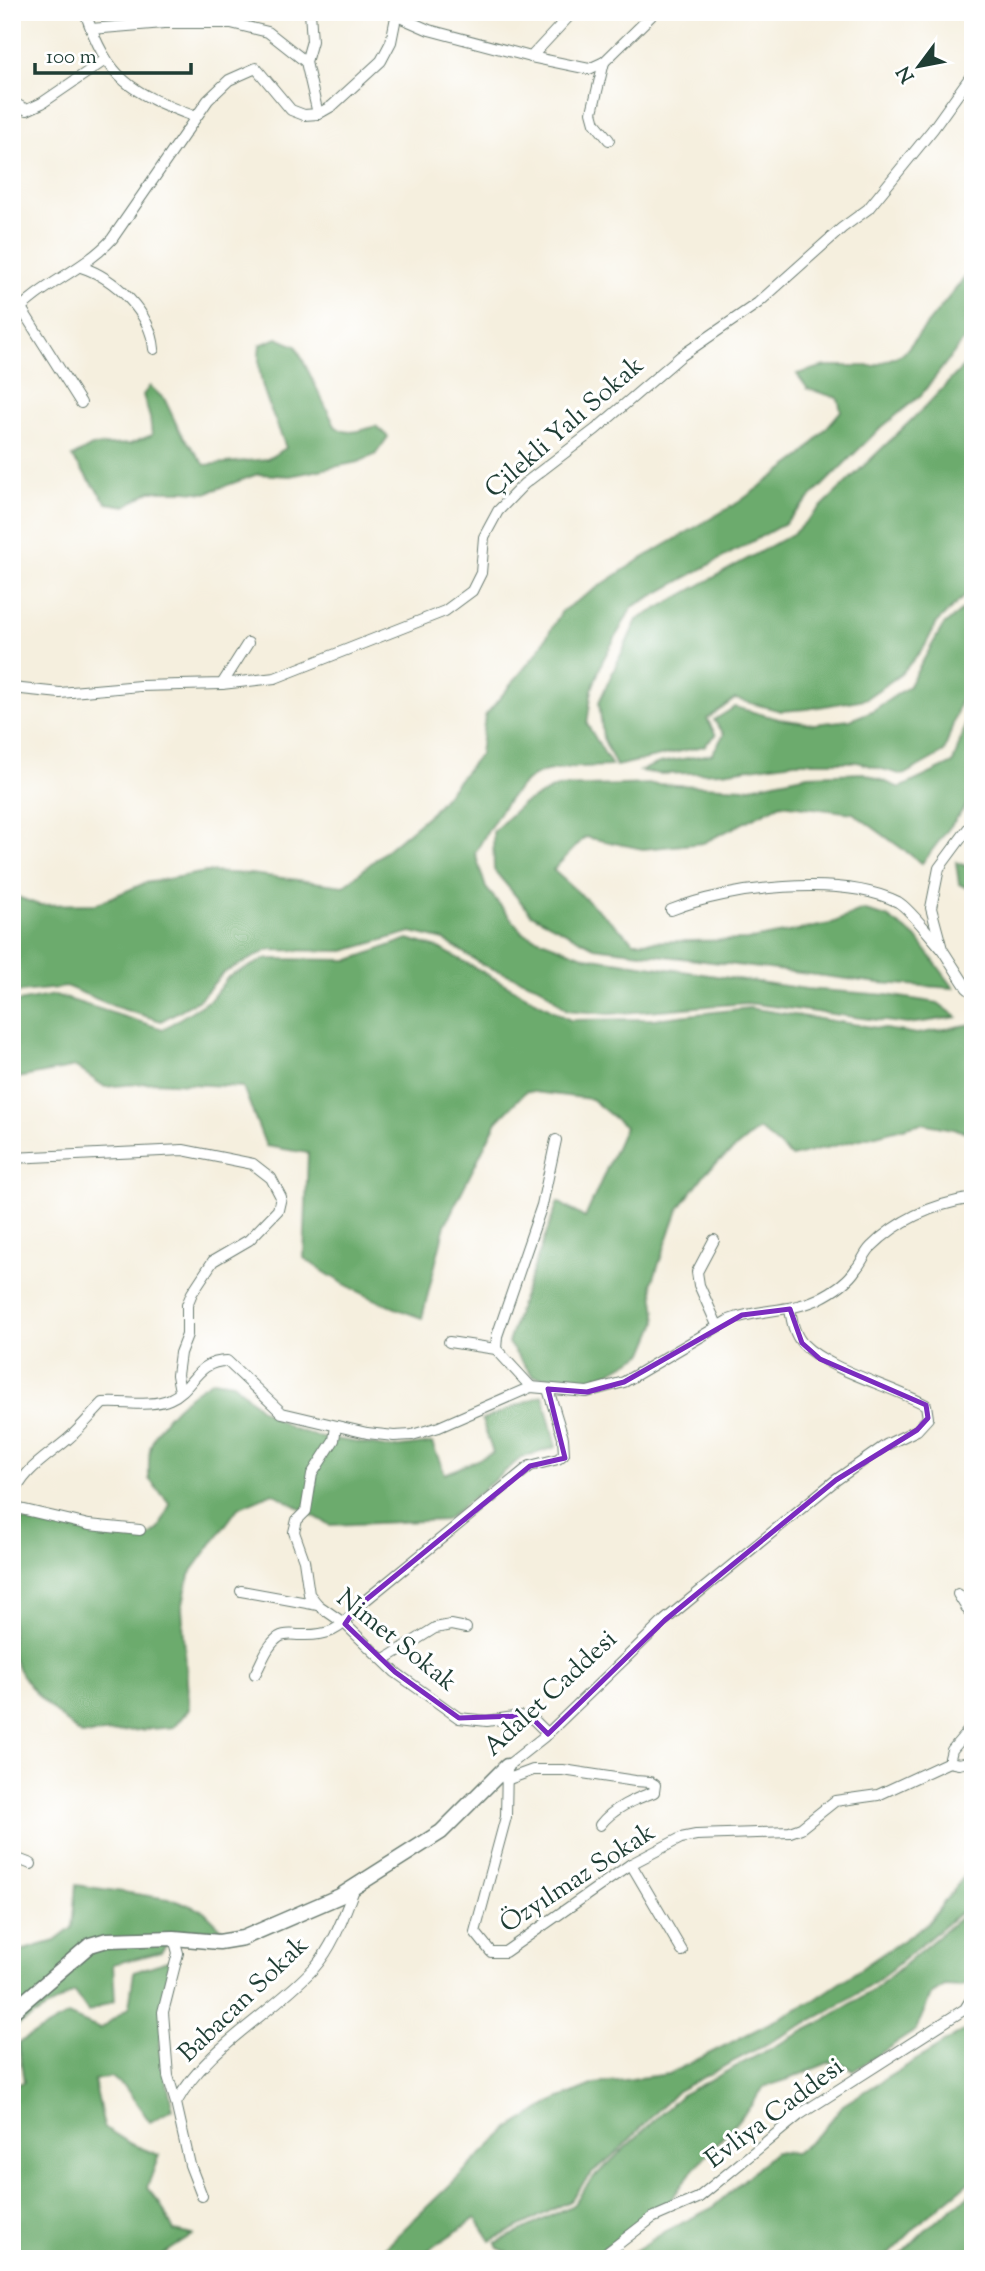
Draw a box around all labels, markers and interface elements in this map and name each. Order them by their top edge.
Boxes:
scale bar [35,32,191,76]
north arrow [884,32,954,102]
text: 100 m [46,43,97,73]
text: N [891,60,922,87]
street label: Çilekli Yalı Sokak [477,348,653,508]
street label: Nimet Sokak [328,1581,464,1701]
street label: Adalet Caddesi [476,1622,626,1766]
street label: Özyılmaz Sokak [493,1815,663,1943]
street label: Babacan Sokak [171,1928,317,2072]
street label: Evliya Caddesi [698,2050,852,2178]

